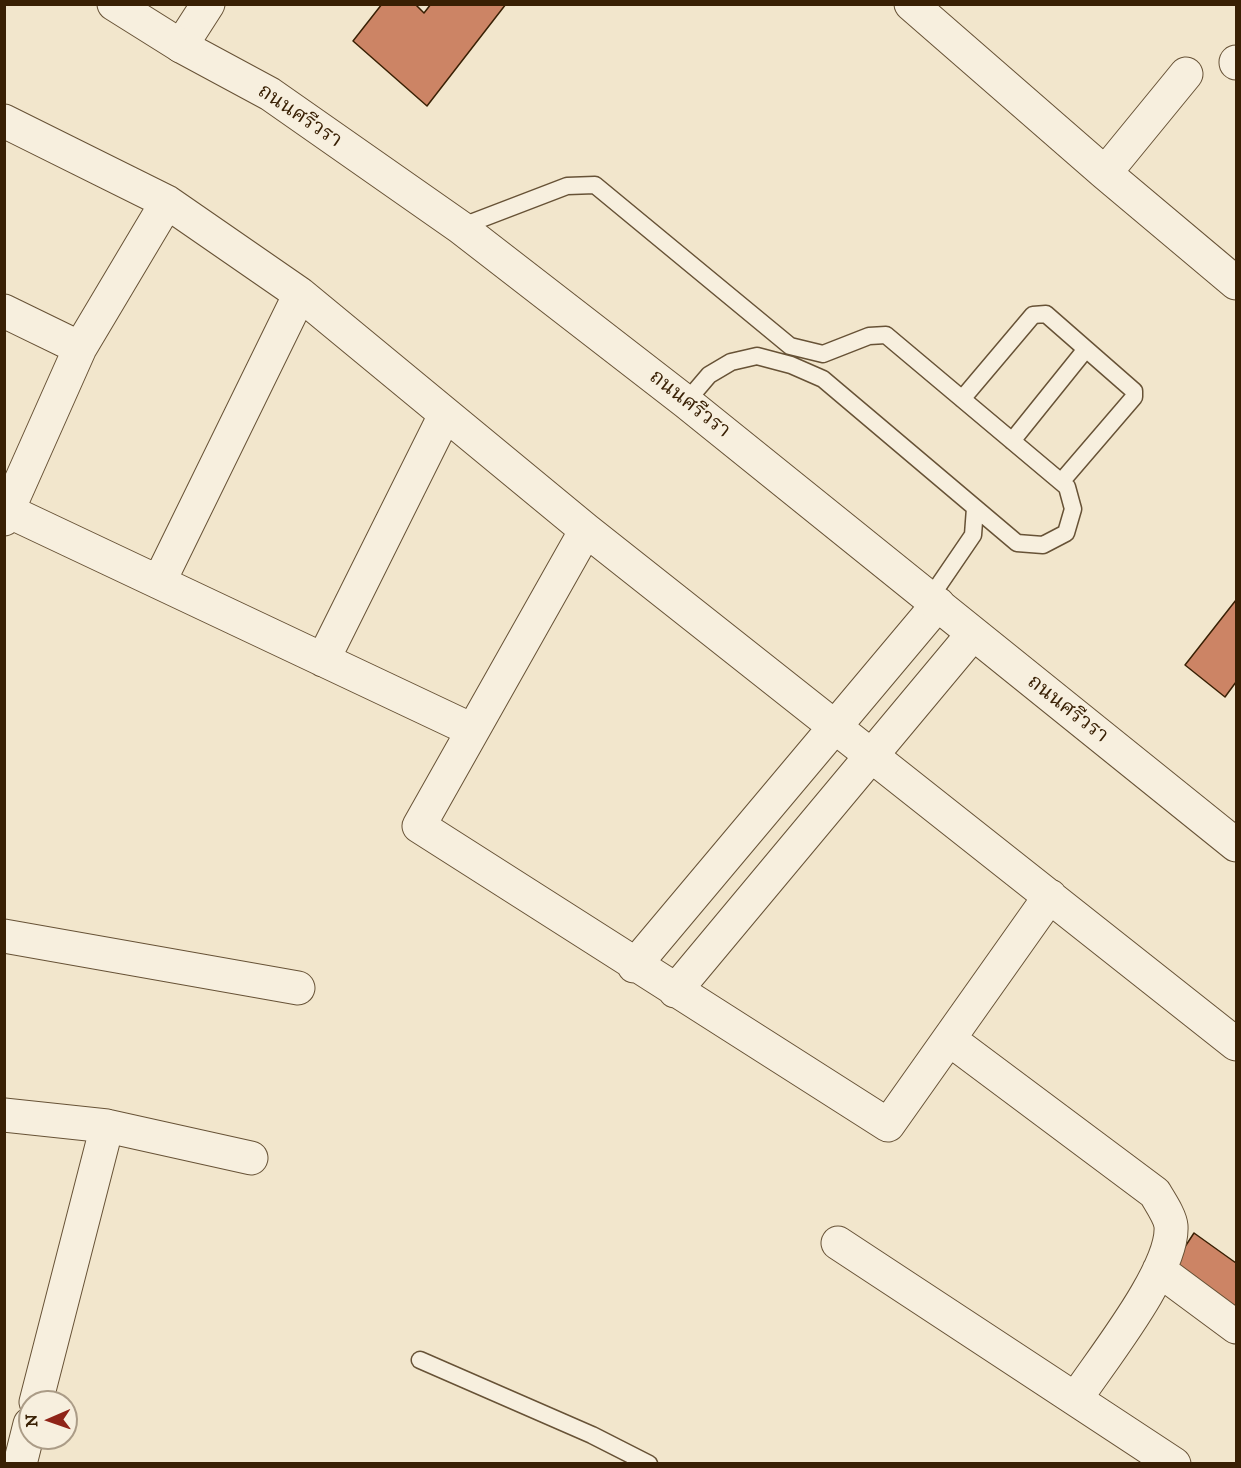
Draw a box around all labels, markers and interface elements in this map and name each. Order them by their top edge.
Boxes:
street label: ถนนศรีวรา [252,80,346,154]
street label: ถนนศรีวรา [643,365,735,445]
street label: ถนนศรีวรา [1021,670,1113,750]
north arrow [18,1390,78,1450]
text: N [22,1414,42,1427]

